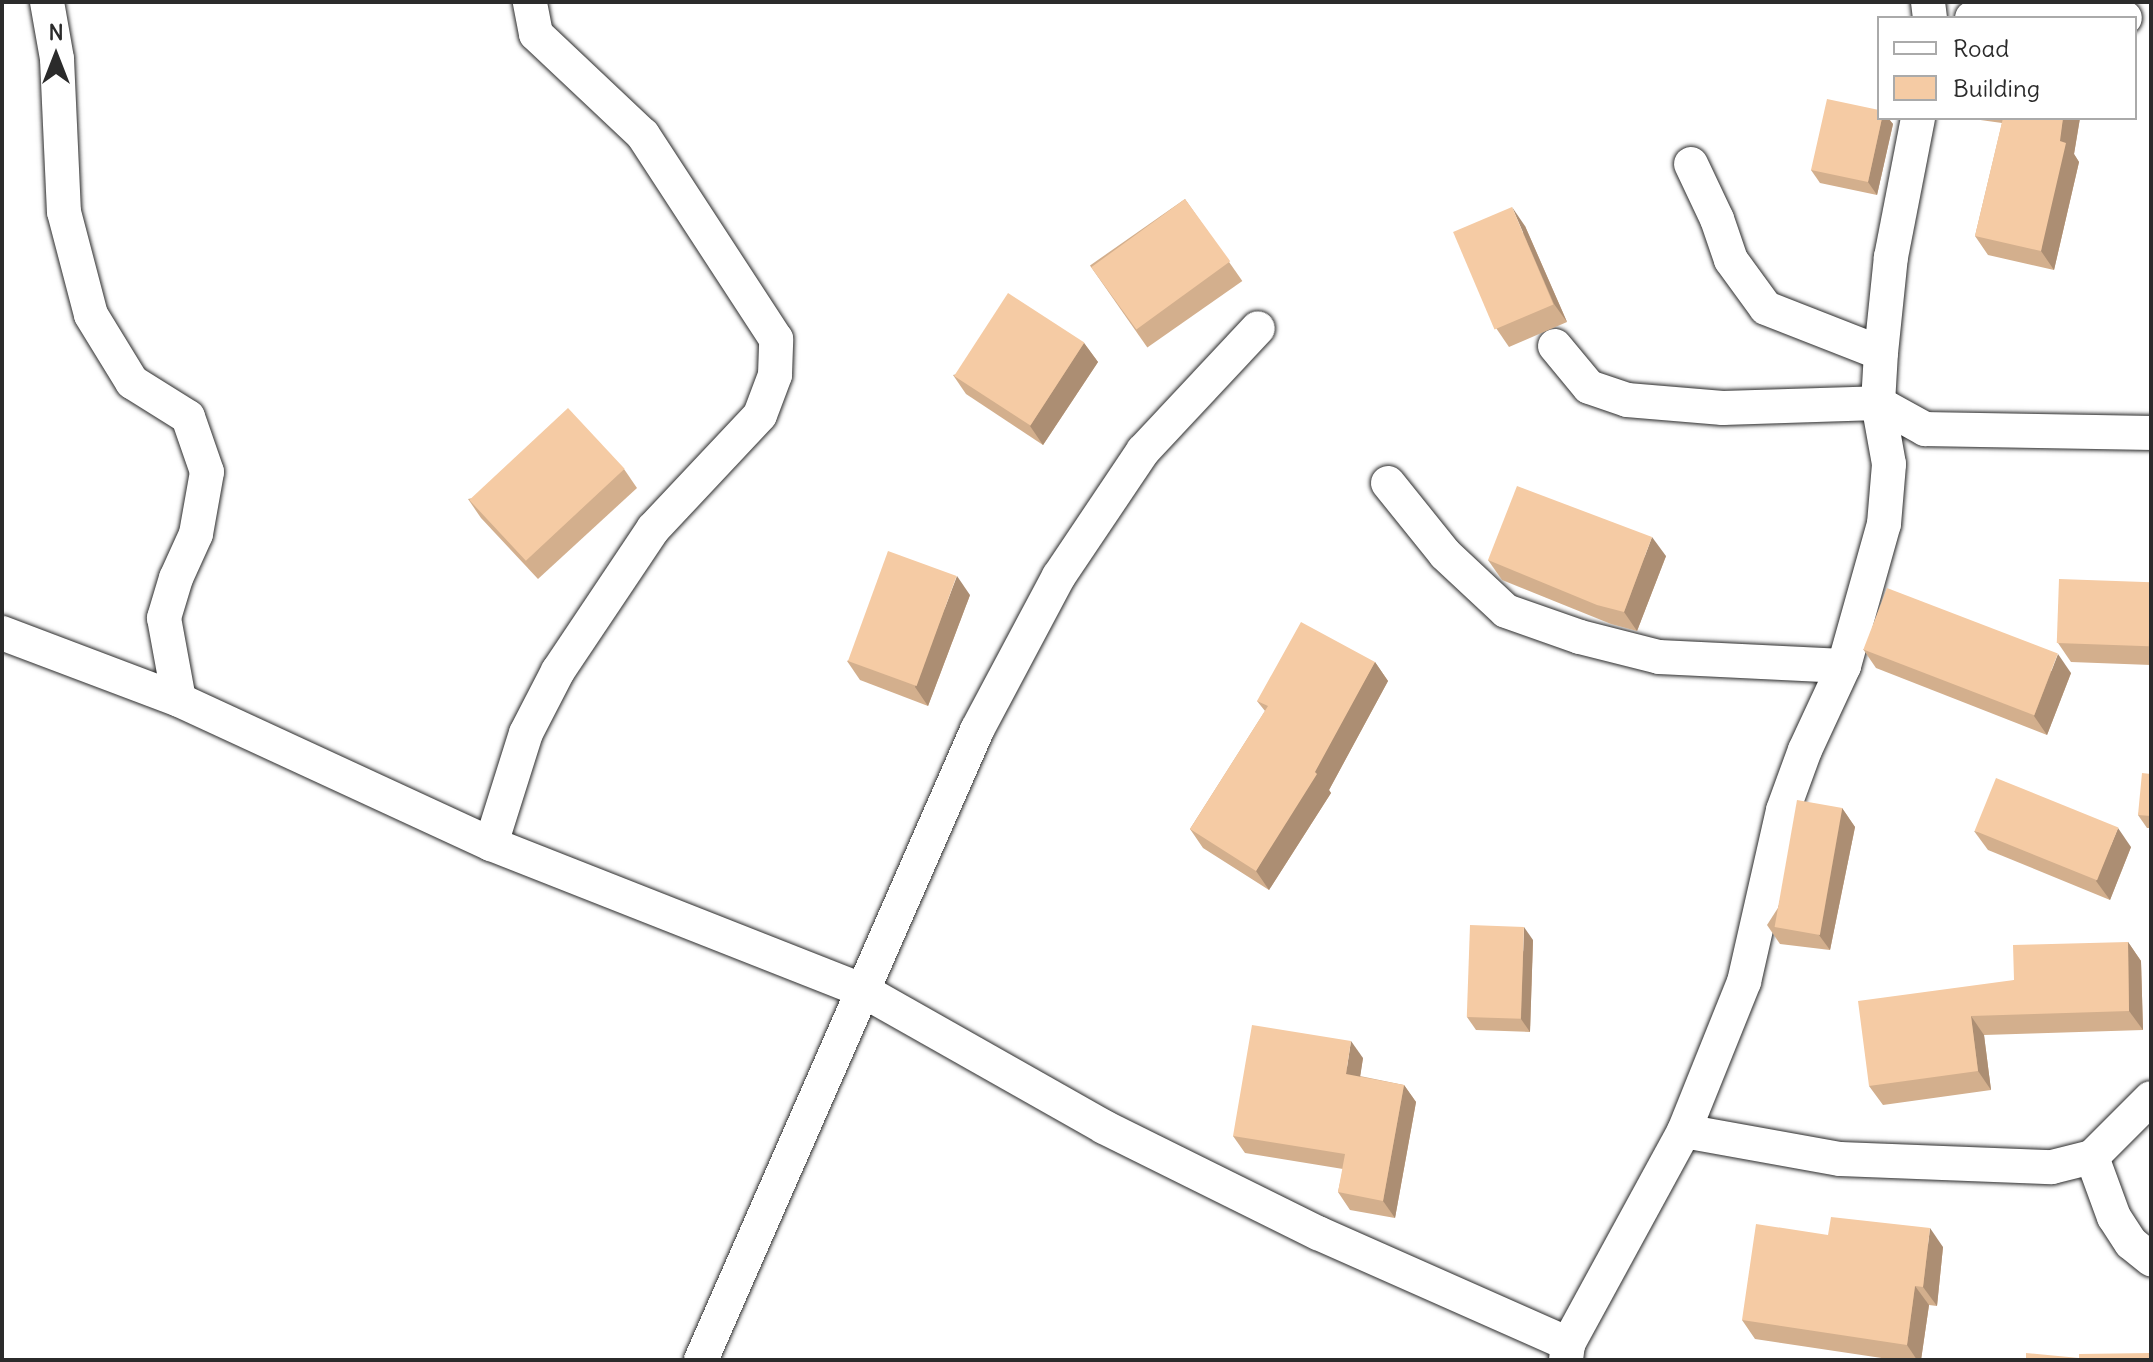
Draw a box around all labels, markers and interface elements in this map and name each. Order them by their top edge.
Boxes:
north arrow [16,16,96,96]
legend [1877,16,2137,120]
text: N [48,18,64,46]
text: Road [1953,33,2009,63]
text: Building [1953,73,2040,103]

